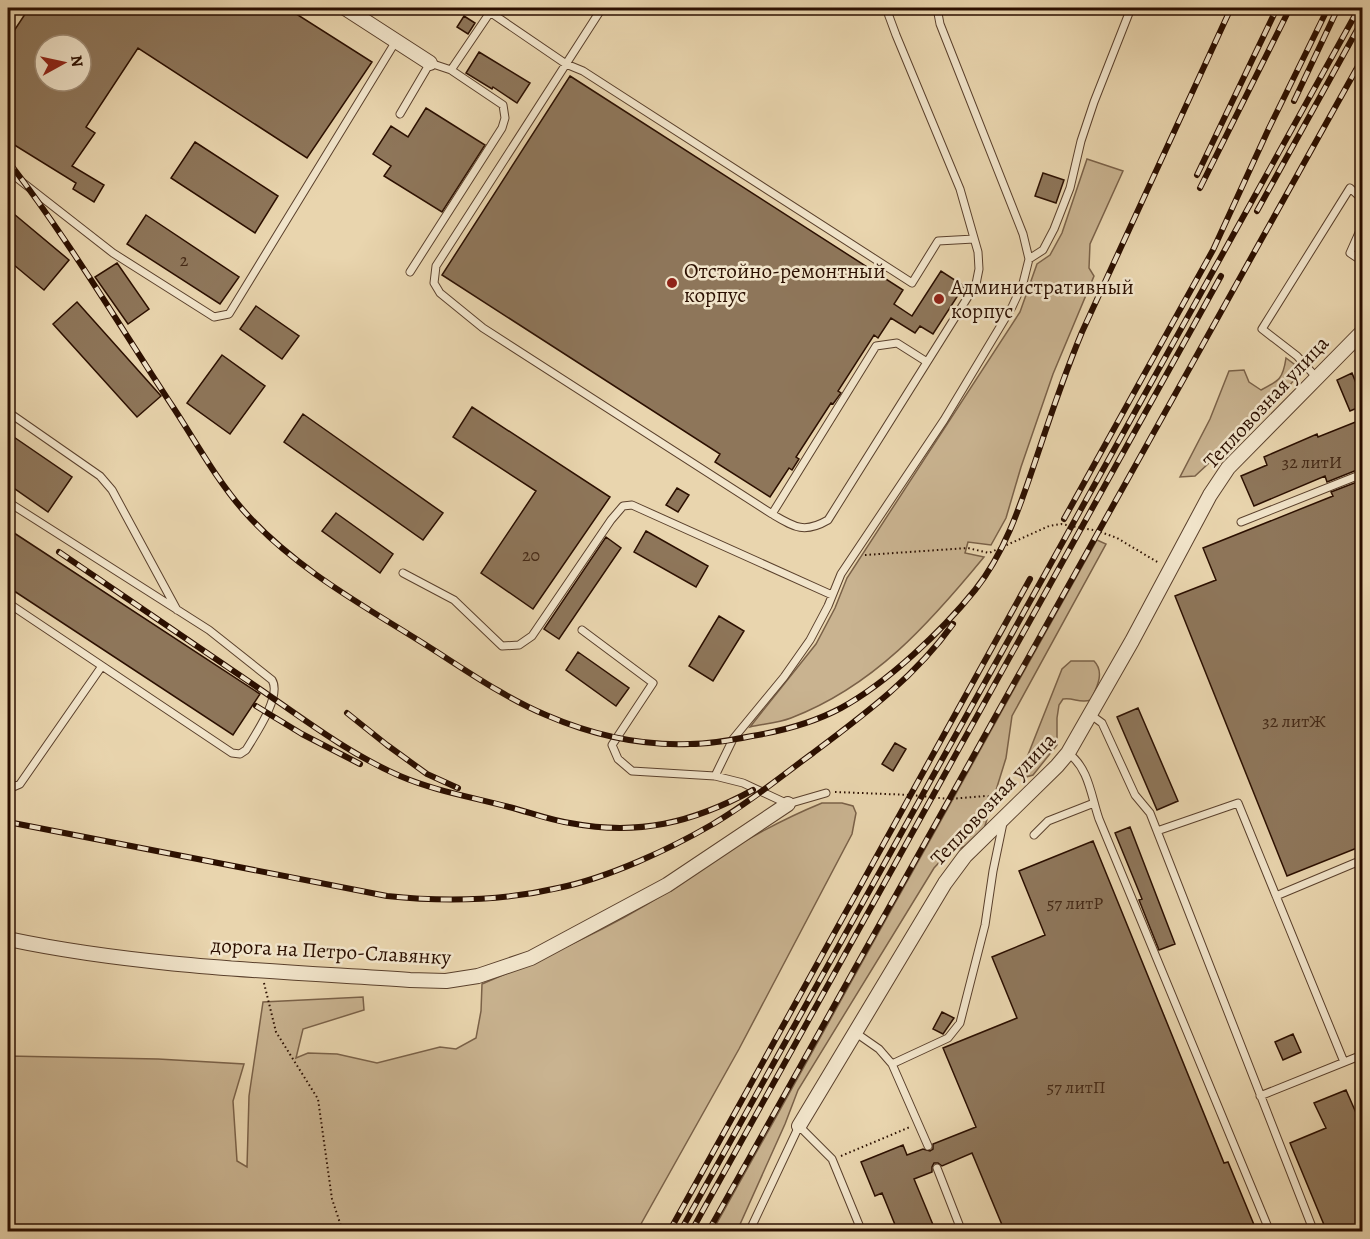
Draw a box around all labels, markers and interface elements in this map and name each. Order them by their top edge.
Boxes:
north arrow [33,33,93,93]
text: N [65,54,89,69]
house number: 2 [180,248,189,272]
place label: Отстойно-ремонтный корпус [684,257,885,309]
place label: Административный корпус [950,273,1134,325]
marker: Отстойно-ремонтный корпус [665,276,679,290]
marker: Административный корпус [932,292,946,306]
street label: Тепловозная улица [1197,329,1335,475]
house number: 32 литИ [1282,450,1342,474]
house number: 20 [522,543,540,567]
house number: 32 литЖ [1262,709,1326,733]
street label: Тепловозная улица [924,726,1062,872]
house number: 57 литР [1047,891,1103,915]
street label: дорога на Петро-Славянку [209,931,452,971]
house number: 57 литП [1046,1075,1106,1099]

